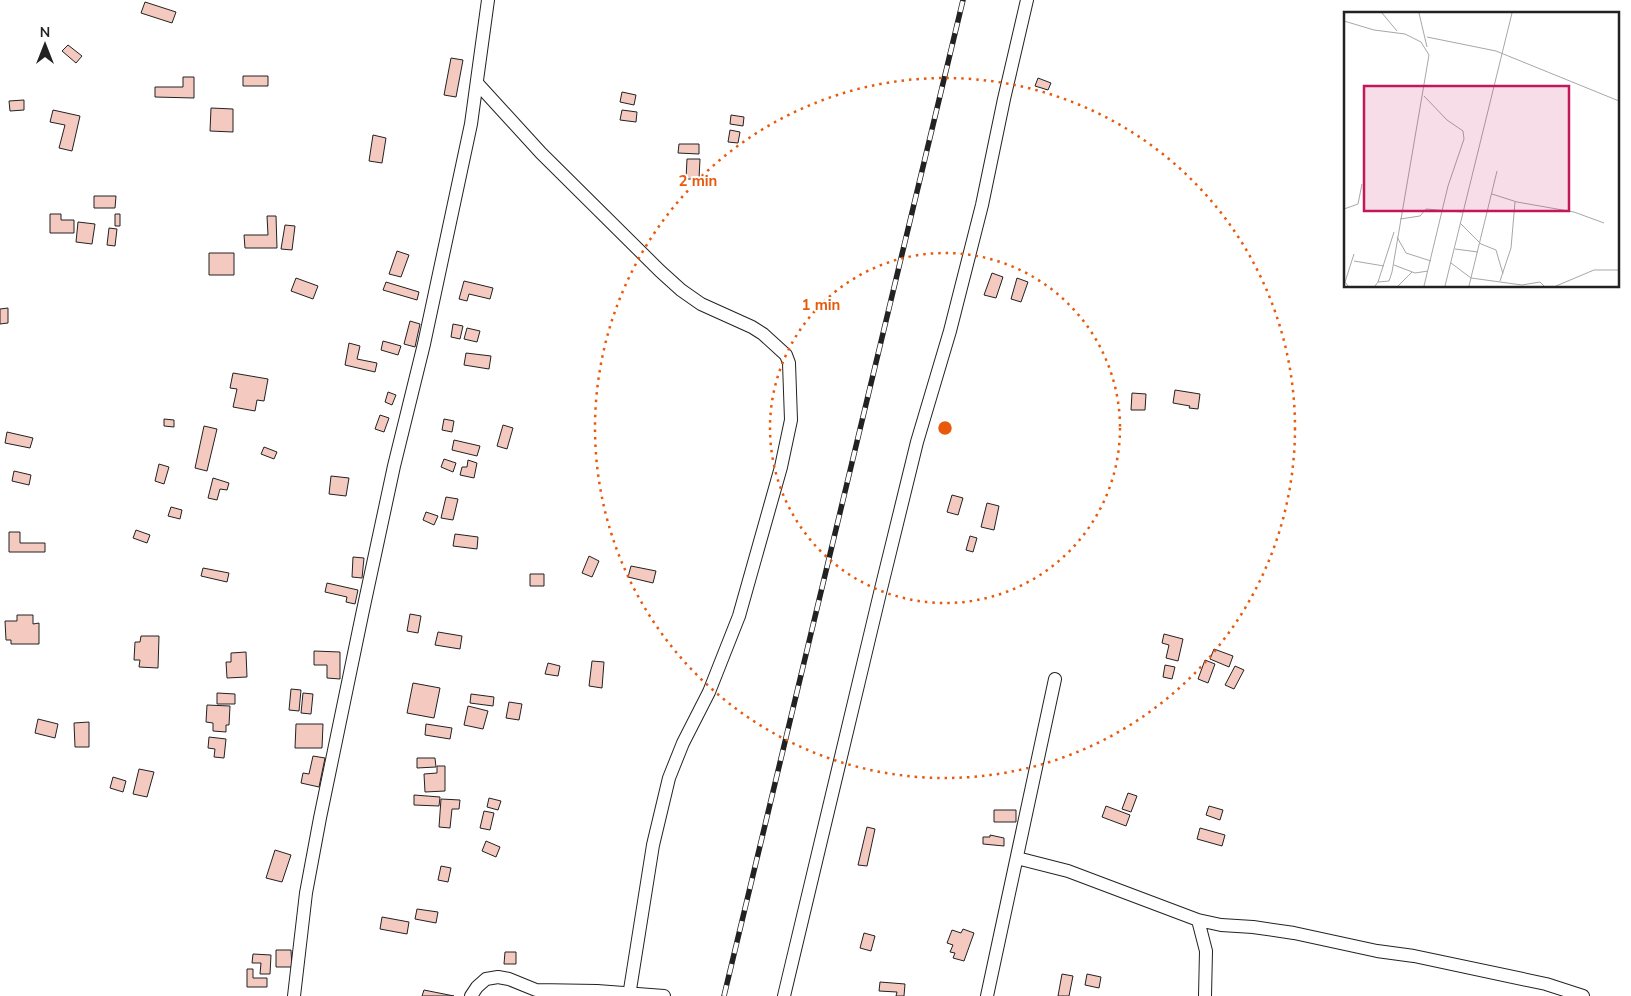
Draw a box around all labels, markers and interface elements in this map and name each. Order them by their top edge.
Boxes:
inset map [1344,12,1618,288]
north arrow [20,20,70,70]
text: N [40,23,50,42]
text: 2 min [679,171,717,191]
text: 1 min [802,295,840,315]
centre of rings [936,419,954,437]

